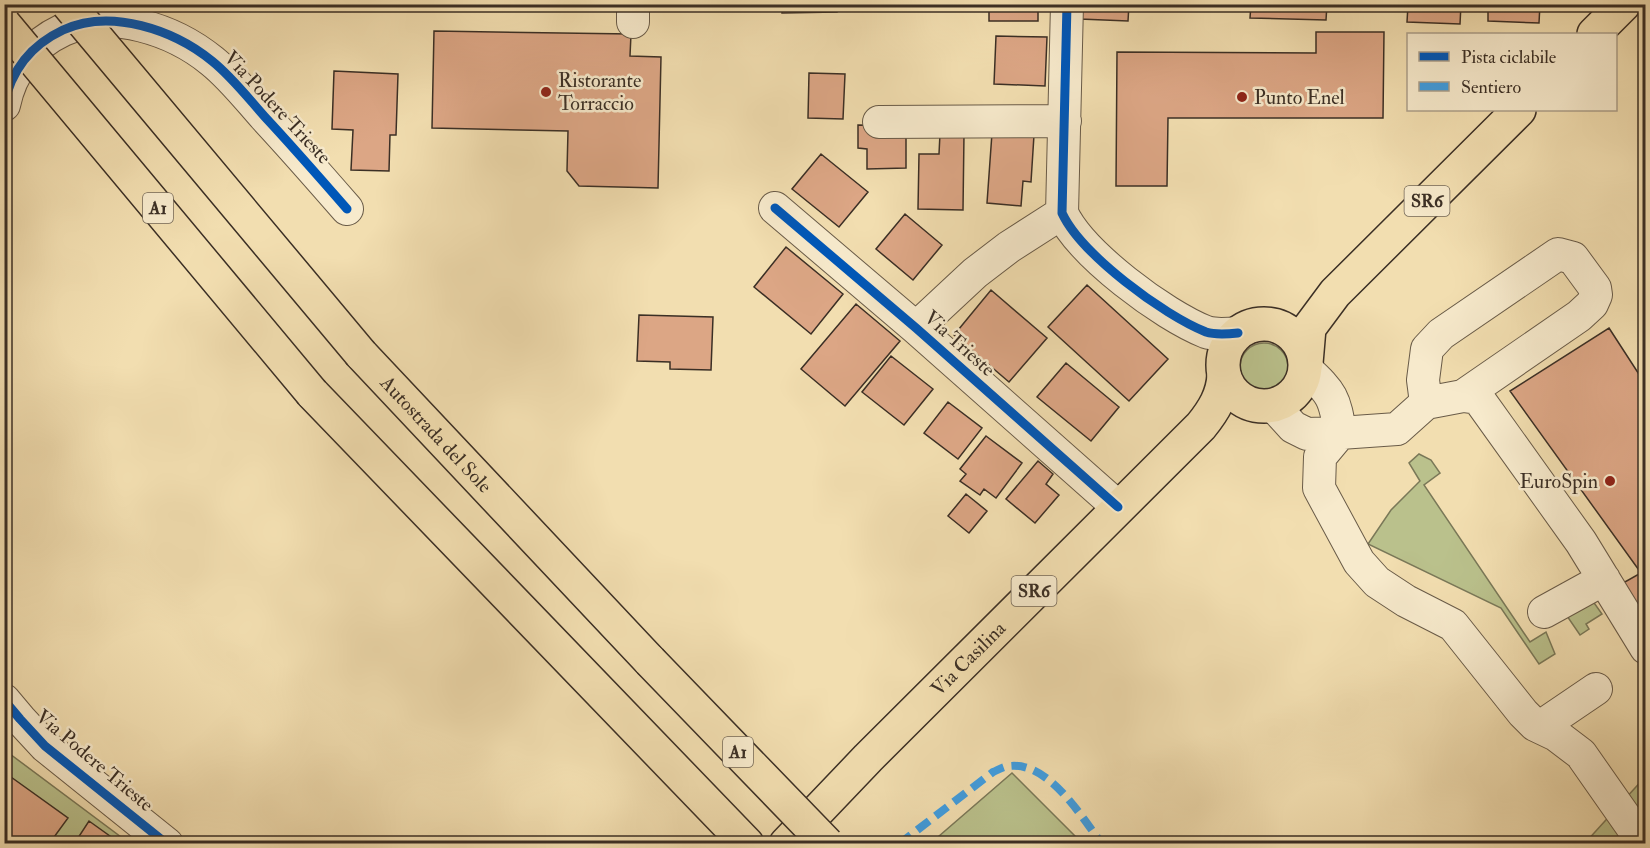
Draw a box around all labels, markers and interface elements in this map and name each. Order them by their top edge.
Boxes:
legend [1407,33,1617,111]
street label: Via Podere Trieste [219,45,337,169]
text: Pista ciclabile [1461,46,1557,69]
place label: Ristorante Torraccio [558,68,641,116]
text: Sentiero [1461,76,1521,99]
marker: Ristorante Torraccio [539,85,553,99]
place label: Punto Enel [1254,85,1345,110]
marker: Punto Enel [1235,90,1249,104]
road number: SR6 [1404,186,1450,216]
road number: A1 [143,193,173,223]
street label: Via Trieste [919,305,1000,382]
street label: Autostrada del Sole [374,370,497,498]
place label: EuroSpin [1519,469,1598,495]
marker: EuroSpin [1603,474,1617,488]
road number: SR6 [1012,576,1056,606]
street label: Via Casilina [926,615,1012,701]
street label: Via Podere Trieste [31,704,159,817]
road number: A1 [723,737,753,767]

